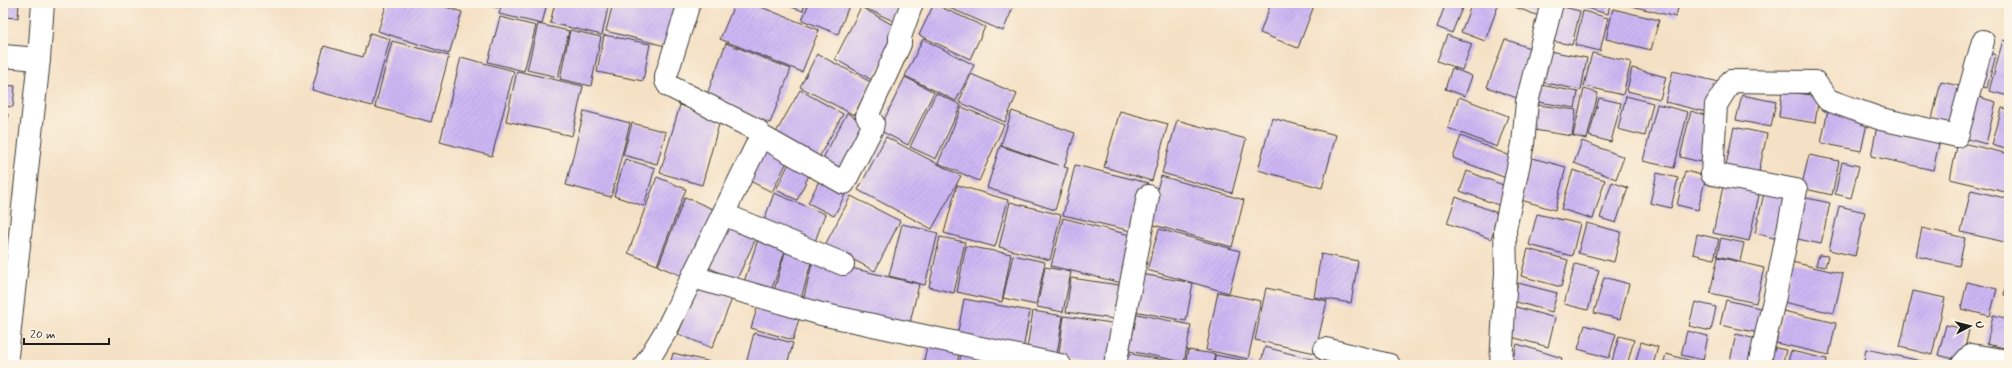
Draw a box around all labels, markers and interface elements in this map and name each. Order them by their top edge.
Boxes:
north arrow [1950,306,1990,346]
scale bar [24,320,109,346]
text: U [1972,320,1986,329]
text: 20 m [30,327,56,343]

